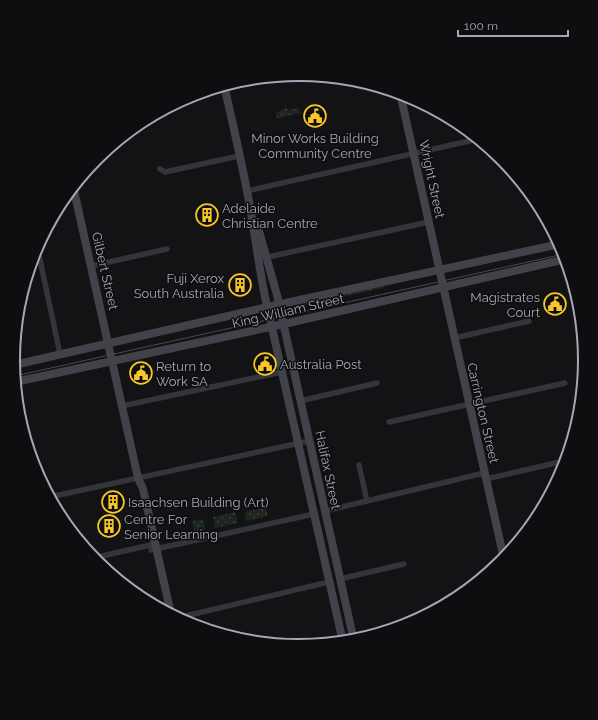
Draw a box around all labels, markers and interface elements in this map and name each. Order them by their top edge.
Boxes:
scale bar [458,12,568,38]
text: 100 m [464,19,498,33]
public building icon: Minor Works Building Community Centre [302,103,328,129]
place label: Minor Works Building Community Centre [251,131,379,161]
street label: Wright Street [416,138,448,220]
place label: Adelaide Christian Centre [222,201,318,231]
building icon: Adelaide Christian Centre [194,202,220,228]
street label: Gilbert Street [89,231,121,312]
place label: Fuji Xerox South Australia [134,271,224,301]
building icon: Fuji Xerox South Australia [227,272,253,298]
place label: Magistrates Court [470,290,541,320]
street label: King William Street [231,291,346,331]
public building icon: Magistrates Court [542,291,568,317]
public building icon: Australia Post [252,351,278,377]
place label: Australia Post [280,357,362,372]
place label: Return to Work SA [156,359,212,389]
public building icon: Return to Work SA [128,360,154,386]
street label: Carrington Street [464,361,502,465]
street label: Halifax Street [312,429,344,511]
building icon: Isaachsen Building (Art) [100,489,126,515]
place label: Isaachsen Building (Art) [128,495,268,510]
place label: Centre For Senior Learning [124,512,218,542]
building icon: Centre For Senior Learning [96,513,122,539]

